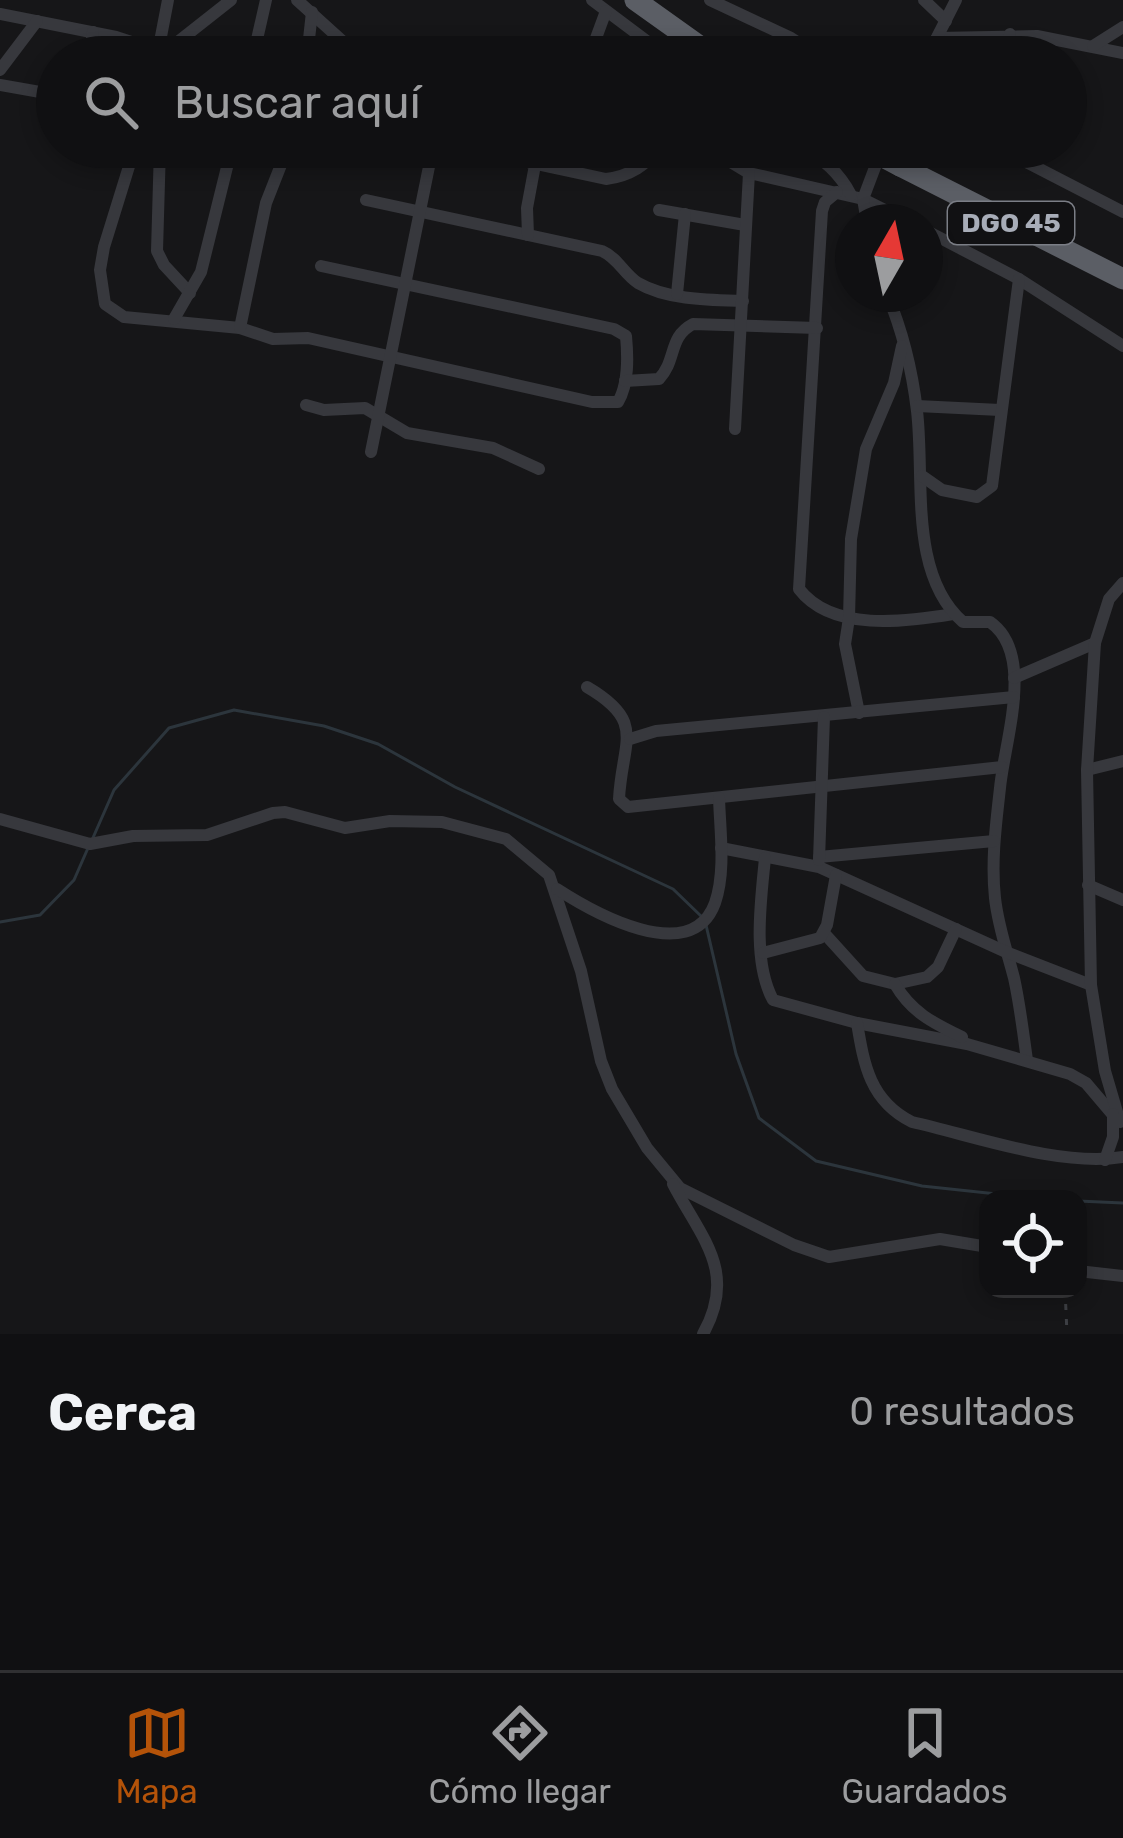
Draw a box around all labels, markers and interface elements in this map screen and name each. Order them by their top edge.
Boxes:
search box [36,36,1087,168]
icon: search [78,69,144,135]
text: Buscar aquí [174,76,421,129]
road number: DGO 45 [948,202,1074,244]
north arrow [835,204,943,312]
map controls [979,1190,1087,1298]
button: locate [979,1190,1087,1298]
text: Cerca [48,1382,197,1443]
text: 0 resultados [849,1389,1075,1435]
tab: Mapa [115,1700,198,1811]
tab: Cómo llegar [429,1700,611,1811]
tab: Guardados [842,1700,1008,1811]

